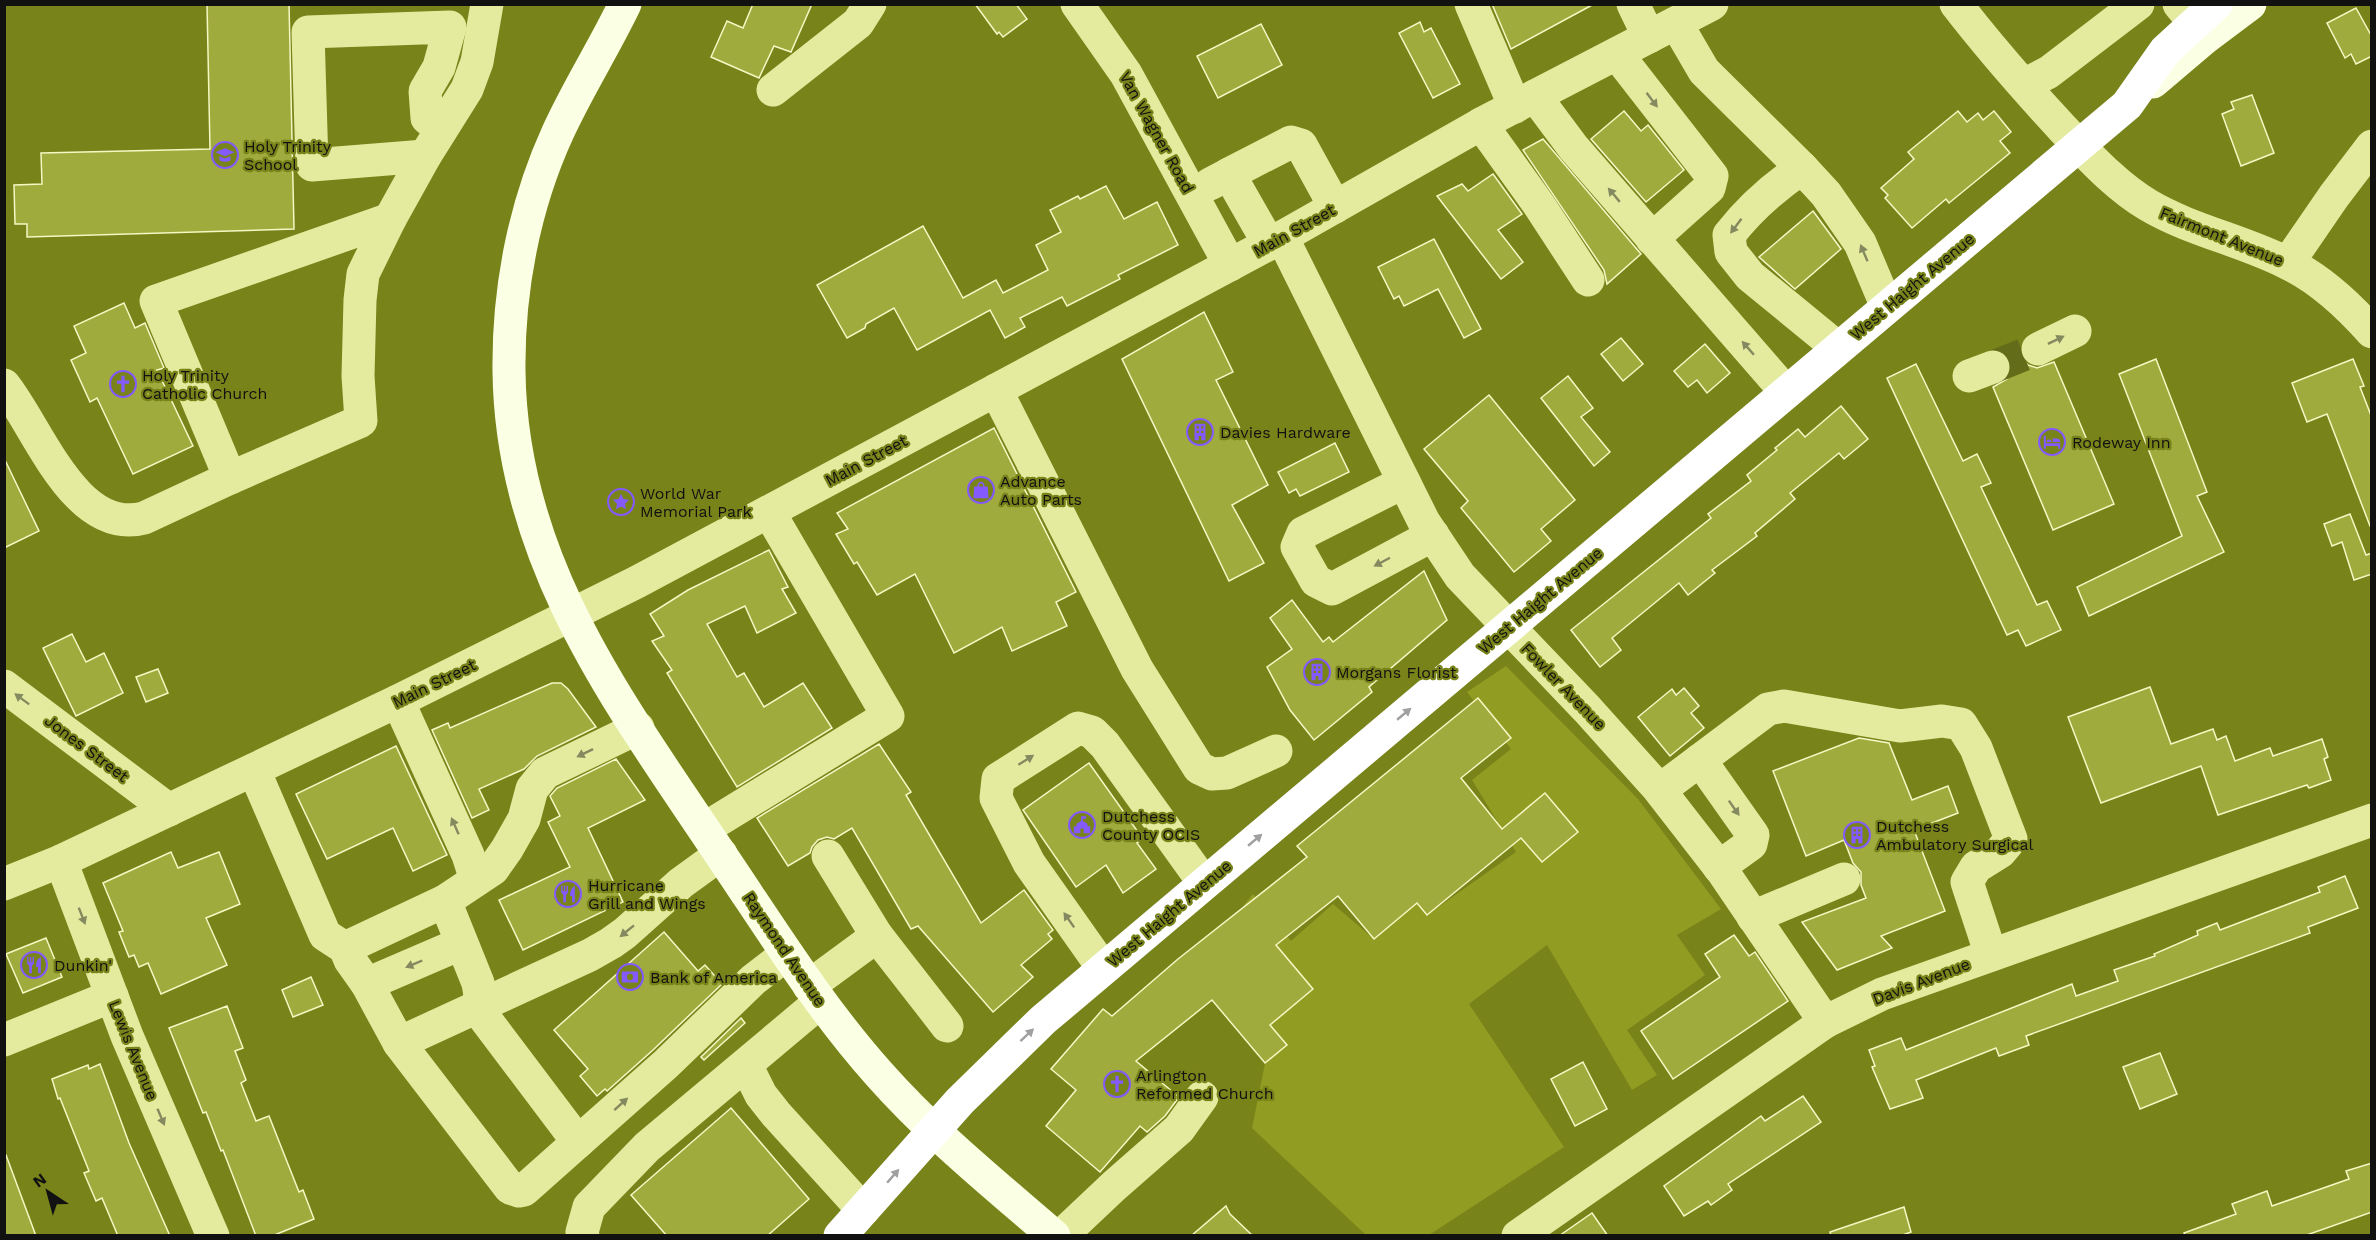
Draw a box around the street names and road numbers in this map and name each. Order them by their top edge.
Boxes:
street label: Van Wagner Road [1115,68,1198,196]
street label: Main Street [1250,200,1339,261]
street label: Fairmont Avenue [2157,203,2286,270]
street label: West Haight Avenue [1846,229,1978,344]
street label: Main Street [822,431,911,490]
street label: West Haight Avenue [1474,543,1606,658]
street label: Fowler Avenue [1517,639,1610,734]
street label: Main Street [389,655,479,712]
street label: Jones Street [41,711,132,786]
street label: West Haight Avenue [1103,856,1235,971]
street label: Raymond Avenue [739,889,830,1010]
street label: Davis Avenue [1870,954,1973,1009]
street label: Lewis Avenue [105,998,162,1103]

